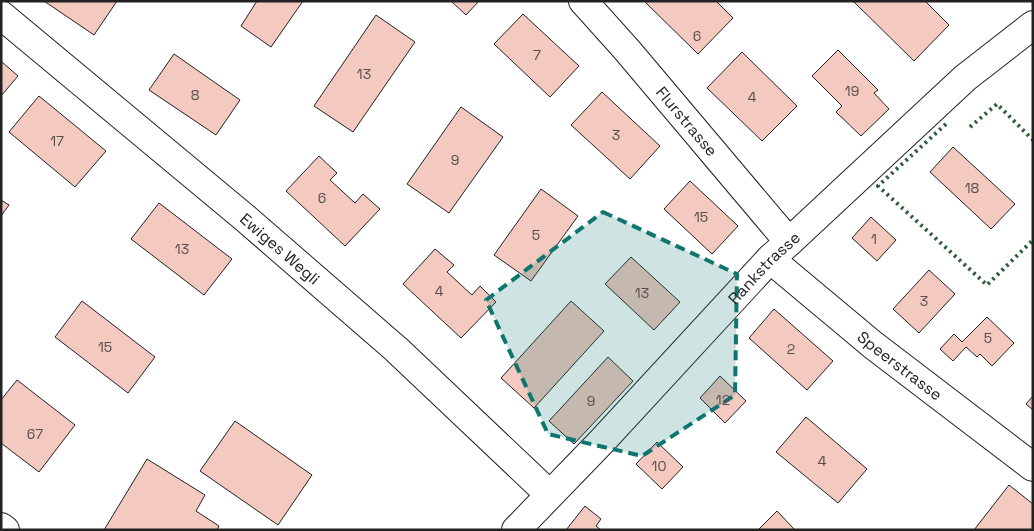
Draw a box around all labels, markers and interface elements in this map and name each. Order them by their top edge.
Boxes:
house number: 6 [693,27,701,45]
house number: 7 [533,46,541,64]
house number: 13 [357,65,371,83]
street label: Flurstrasse [652,82,723,160]
house number: 19 [845,82,859,100]
house number: 8 [191,86,200,104]
house number: 4 [748,88,757,106]
house number: 3 [612,126,620,144]
house number: 17 [50,132,64,150]
house number: 9 [451,151,459,169]
house number: 18 [965,179,980,197]
house number: 6 [318,189,326,207]
street label: Ewiges Wegli [236,208,325,289]
house number: 15 [694,208,708,226]
house number: 5 [532,226,540,244]
street label: Rankstrasse [723,227,804,309]
house number: 1 [871,230,877,248]
house number: 13 [175,240,189,258]
house number: 4 [435,282,444,300]
house number: 13 [635,284,649,302]
house number: 3 [920,292,928,310]
street label: Speerstrasse [853,326,947,405]
house number: 5 [984,329,992,347]
house number: 15 [98,338,112,356]
house number: 2 [787,340,795,358]
house number: 12 [716,391,730,409]
house number: 9 [587,392,595,410]
house number: 67 [27,425,43,443]
house number: 4 [818,452,827,470]
house number: 10 [652,457,666,475]

